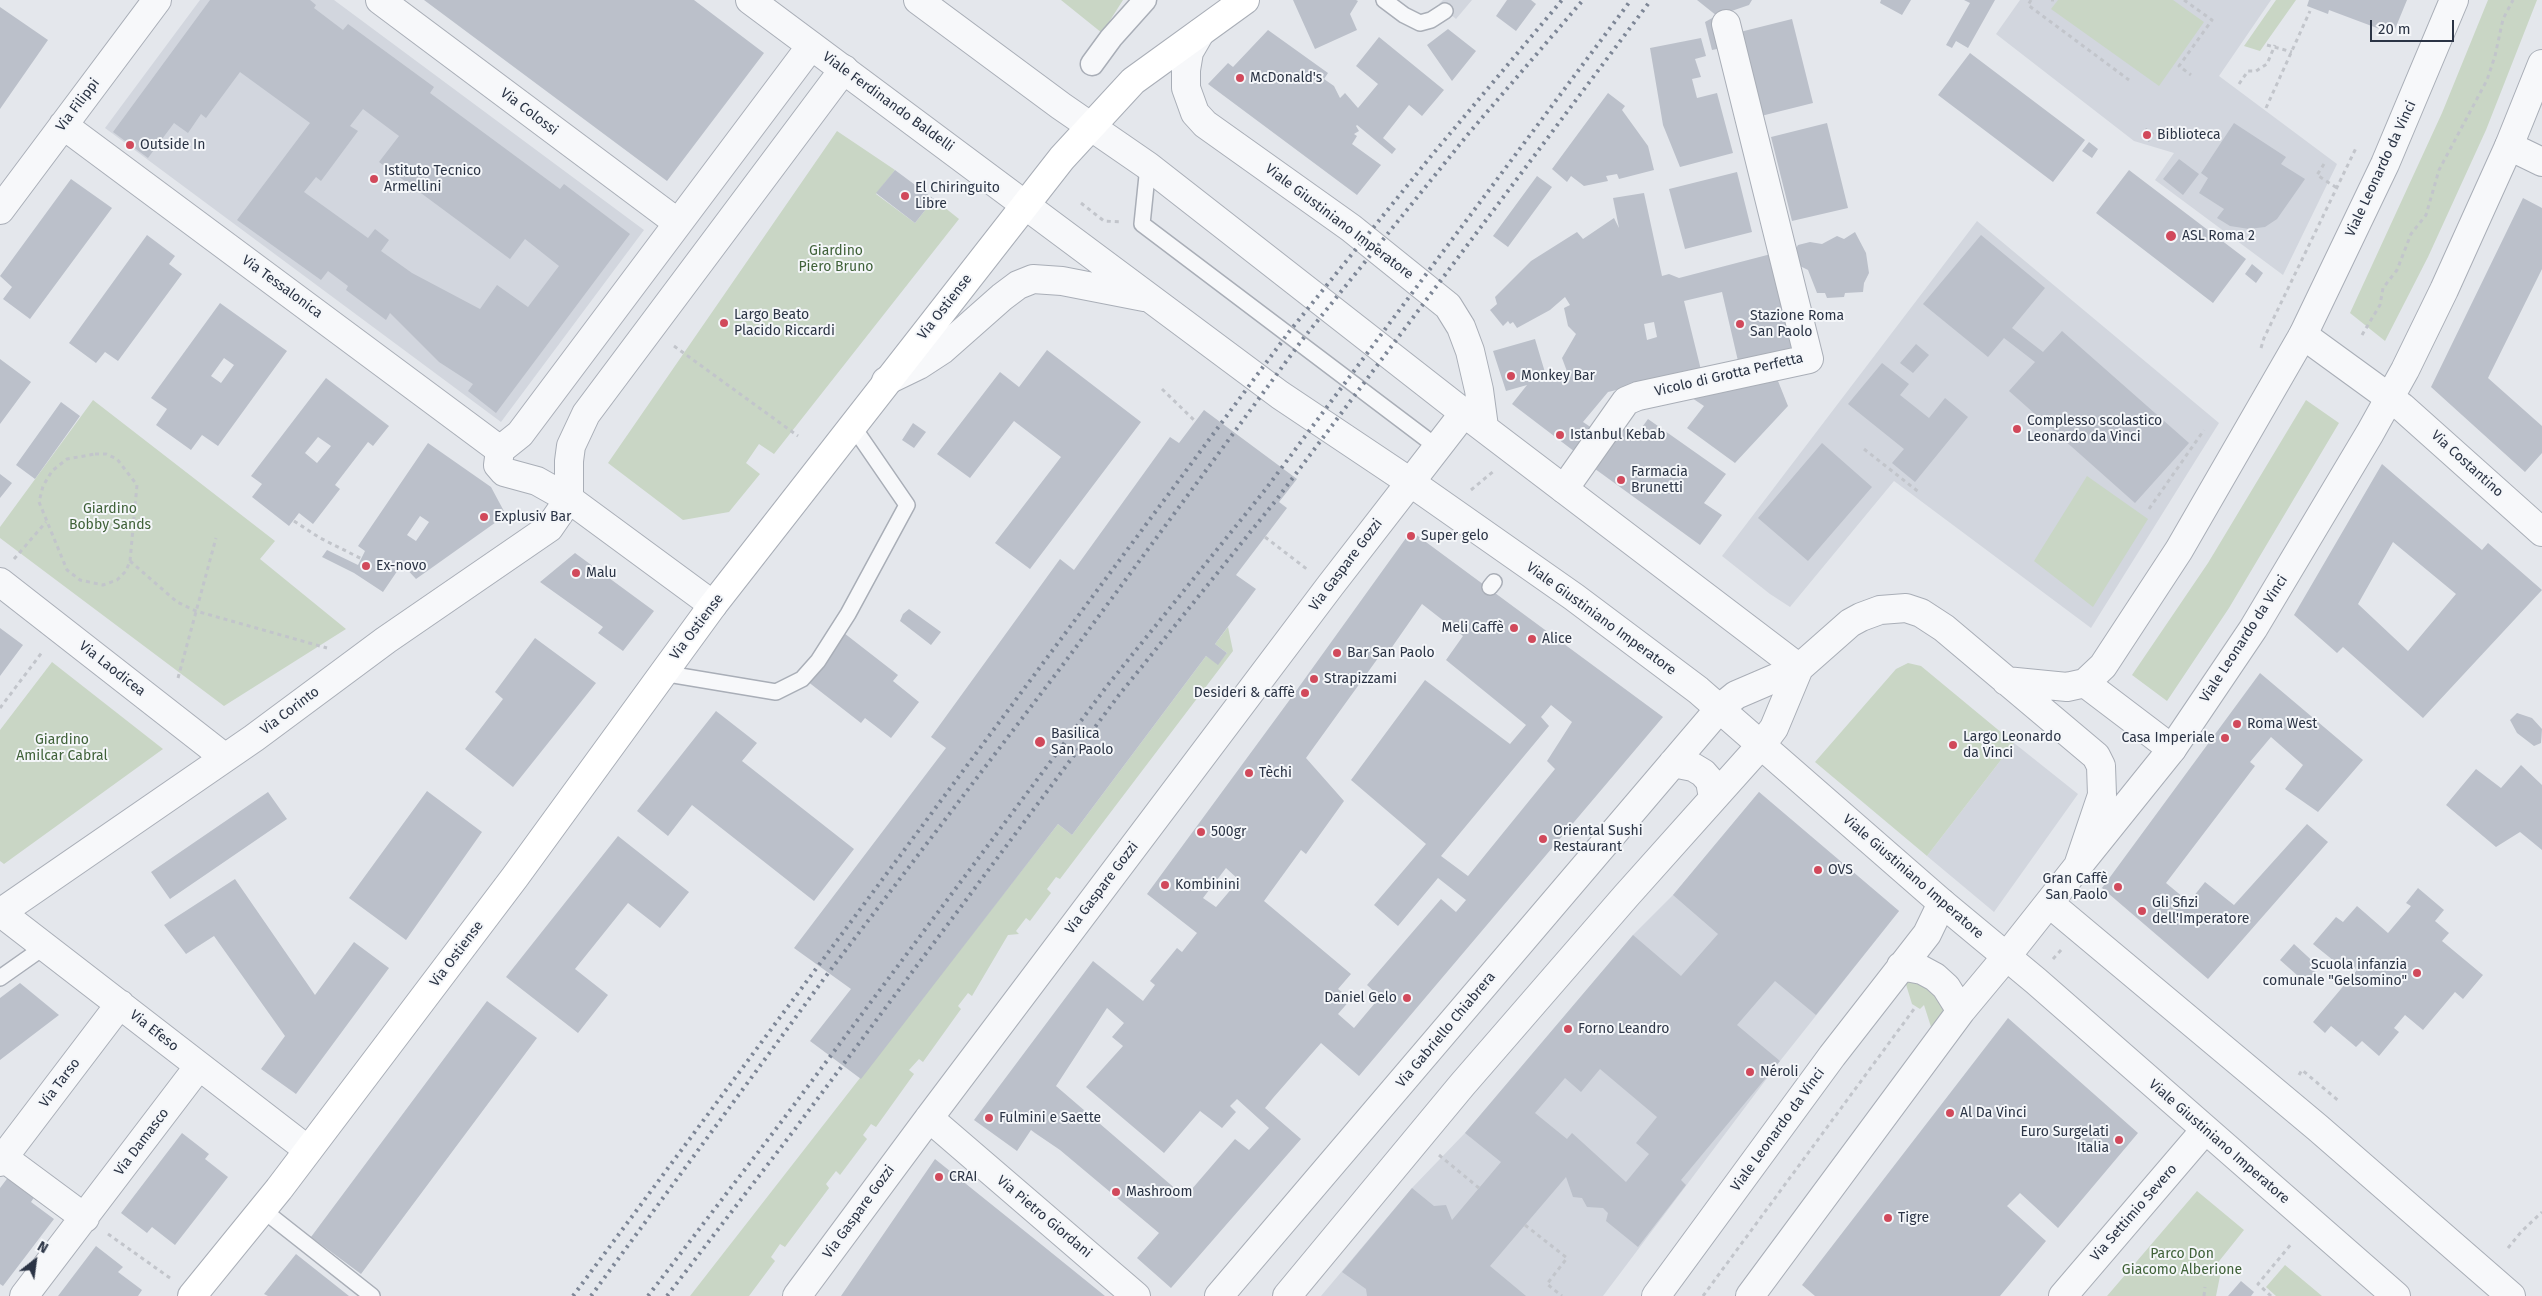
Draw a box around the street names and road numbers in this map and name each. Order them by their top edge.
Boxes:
street label: Viale Ferdinando Baldelli [819,49,957,155]
street label: Via Filippi [53,75,103,135]
street label: Via Colossi [497,85,561,139]
street label: Viale Leonardo da Vinci [2342,98,2420,240]
street label: Viale Giustiniano Imperatore [1262,161,1416,283]
street label: Via Tessalonica [238,252,326,322]
street label: Via Ostiense [914,271,976,343]
street label: Vicolo di Grotta Perfetta [1653,350,1805,400]
street label: Via Costantino [2427,427,2507,501]
street label: Via Gaspare Gozzi [1306,516,1386,614]
street label: Viale Giustiniano Imperatore [1523,559,1679,679]
street label: Viale Leonardo da Vinci [2197,572,2291,706]
street label: Via Ostiense [667,591,727,663]
street label: Via Laodicea [75,638,149,700]
street label: Via Corinto [257,683,323,739]
street label: Viale Giustiniano Imperatore [1839,811,1987,943]
street label: Via Gaspare Gozzi [1062,839,1142,937]
street label: Via Ostiense [427,918,487,990]
street label: Via Gabriello Chiabrera [1393,969,1499,1091]
street label: Via Efeso [126,1007,182,1055]
street label: Via Tarso [36,1055,84,1111]
street label: Viale Leonardo da Vinci [1728,1065,1828,1195]
street label: Viale Giustiniano Imperatore [2145,1076,2293,1208]
street label: Via Damasco [111,1105,173,1179]
street label: Via Settimio Severo [2087,1161,2181,1265]
street label: Via Gaspare Gozzi [820,1162,898,1262]
street label: Via Pietro Giordani [993,1172,1095,1262]

